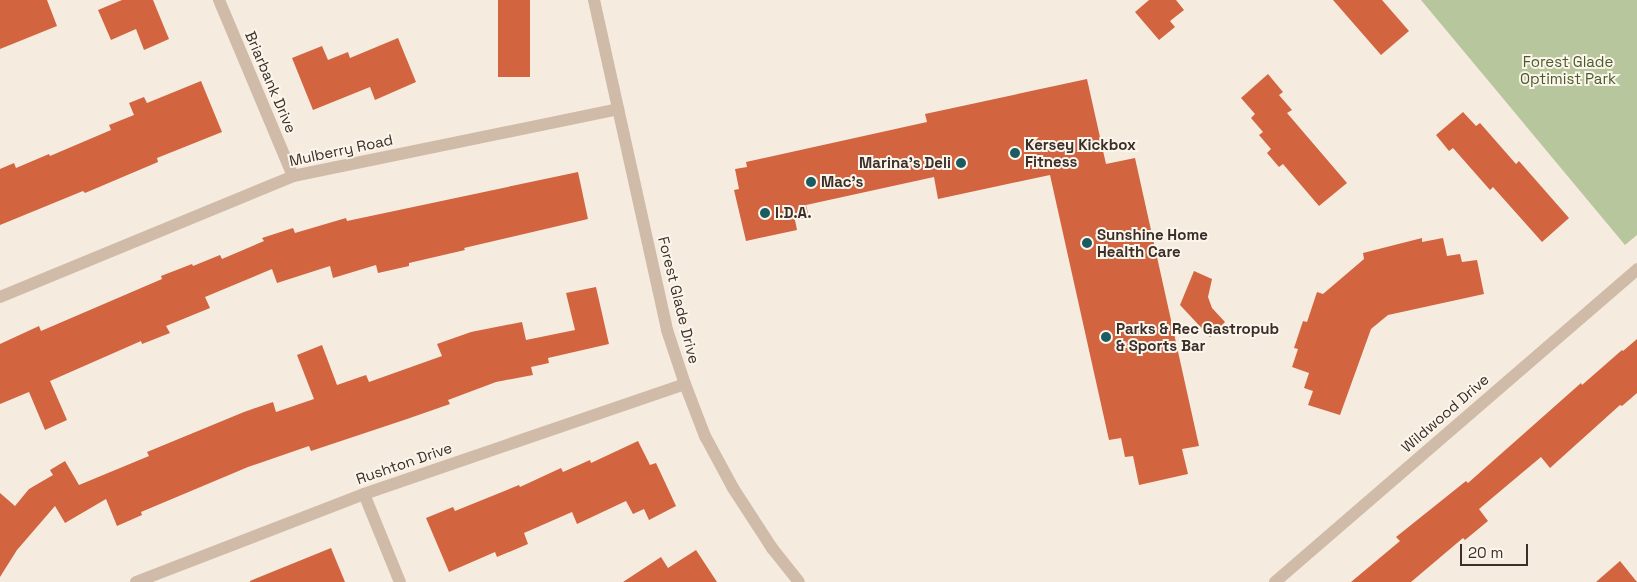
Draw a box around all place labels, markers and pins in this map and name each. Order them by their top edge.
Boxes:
place label: Kersey Kickbox Fitness [1025,135,1136,170]
marker: Kersey Kickbox Fitness [1009,147,1021,159]
place label: Marina's Deli [859,154,951,172]
marker: Marina's Deli [955,157,967,169]
place label: Mac's [821,173,863,191]
marker: Mac's [805,176,817,188]
place label: I.D.A. [775,204,812,222]
marker: I.D.A. [759,207,771,219]
place label: Sunshine Home Health Care [1097,225,1208,260]
marker: Sunshine Home Health Care [1081,237,1093,249]
place label: Parks & Rec Gastropub & Sports Bar [1116,319,1279,354]
marker: Parks & Rec Gastropub & Sports Bar [1100,331,1112,343]

